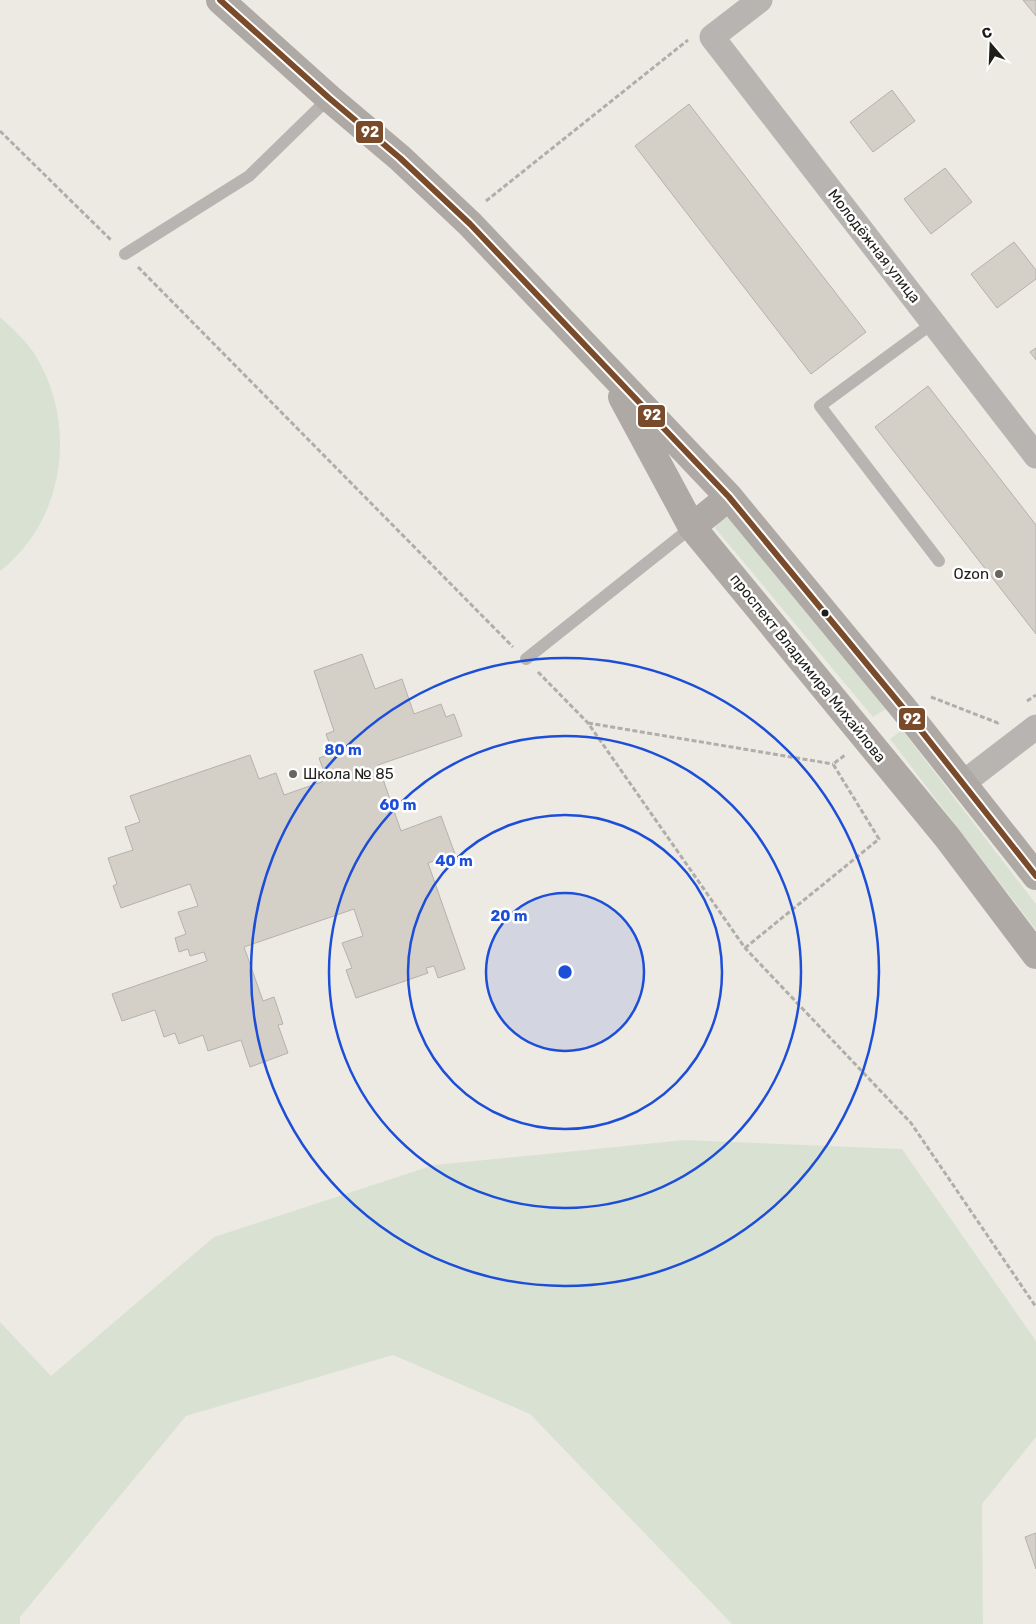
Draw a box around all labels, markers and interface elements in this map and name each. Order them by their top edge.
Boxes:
north arrow [966,20,1016,70]
text: С [980,23,995,43]
line badge: 92 [355,120,384,144]
text: 92 [361,124,379,141]
street label: Молодёжная улица [824,186,924,306]
line badge: 92 [637,404,666,428]
text: 92 [643,407,661,424]
place label: Ozon [954,565,989,583]
marker: Ozon [993,568,1005,580]
street label: проспект Владимира Михайлова [726,570,890,766]
unlabelled marker [820,608,830,618]
line badge: 92 [898,707,926,731]
text: 92 [903,711,921,728]
text: 80 m [324,741,362,759]
place label: Школа № 85 [303,765,394,783]
marker: Школа № 85 [287,768,299,780]
text: 60 m [380,796,416,814]
text: 40 m [435,852,473,870]
text: 20 m [491,907,527,925]
centre of rings [556,963,574,981]

